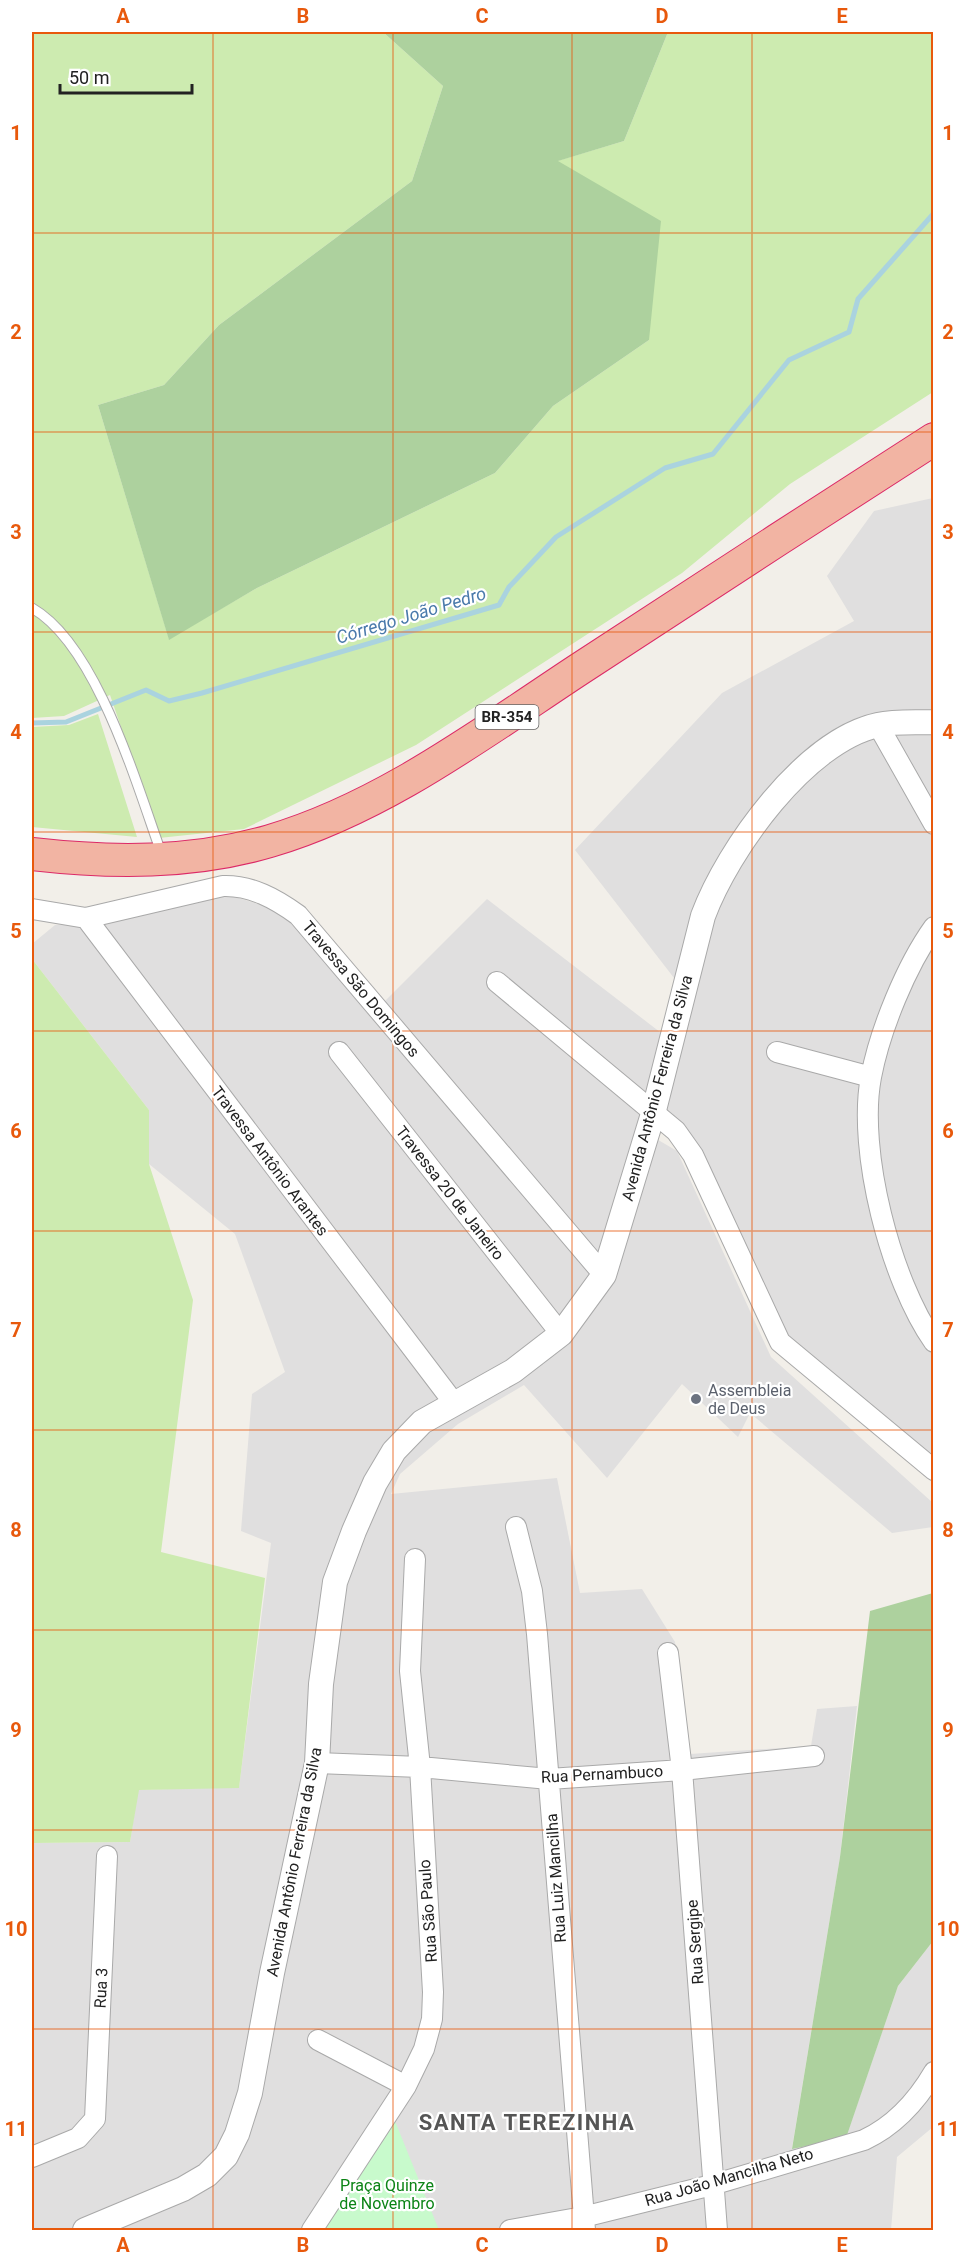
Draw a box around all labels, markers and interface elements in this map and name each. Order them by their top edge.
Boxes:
text: A [116,4,130,28]
text: B [297,4,309,28]
text: C [475,4,489,28]
text: D [656,4,669,28]
text: E [836,4,848,28]
scale bar [60,57,192,95]
text: 50 m [69,67,109,88]
text: 1 [10,121,22,145]
text: 1 [942,121,954,145]
text: 2 [10,320,22,344]
text: 2 [942,320,954,344]
text: 3 [10,520,22,544]
text: 3 [942,520,954,544]
water label: Córrego João Pedro [334,582,489,648]
road number: BR-354 [476,705,538,729]
text: 4 [10,720,22,744]
text: 4 [942,720,954,744]
street label: Travessa São Domingos [298,917,424,1061]
text: 5 [10,919,22,943]
text: 5 [942,919,954,943]
street label: Avenida Antônio Ferreira da Silva [618,973,696,1203]
street label: Travessa Antônio Arantes [208,1082,332,1240]
text: 6 [10,1119,22,1143]
text: 6 [942,1119,954,1143]
street label: Travessa 20 de Janeiro [392,1122,508,1264]
text: 7 [10,1318,22,1342]
text: 7 [942,1318,954,1342]
place label: Assembleia de Deus [708,1381,791,1418]
marker: Assembleia de Deus [689,1392,703,1406]
text: 8 [10,1518,22,1542]
text: 8 [942,1518,954,1542]
text: 9 [10,1718,22,1742]
text: 9 [942,1718,954,1742]
street label: Avenida Antônio Ferreira da Silva [262,1746,326,1978]
street label: Rua Pernambuco [541,1761,663,1787]
street label: Rua Luiz Mancilha [542,1813,570,1943]
street label: Rua São Paulo [415,1859,441,1963]
street label: Rua Sergipe [683,1899,707,1985]
text: 10 [5,1917,27,1941]
text: 10 [937,1917,959,1941]
street label: Rua 3 [90,1967,112,2009]
district label: SANTA TEREZINHA [419,2110,635,2135]
text: 11 [5,2117,27,2141]
text: 11 [937,2117,959,2141]
street label: Rua João Mancilha Neto [643,2144,815,2210]
park label: Praça Quinze de Novembro [339,2176,435,2213]
text: A [116,2233,130,2257]
text: B [297,2233,309,2257]
text: C [475,2233,489,2257]
text: D [656,2233,669,2257]
text: E [836,2233,848,2257]

